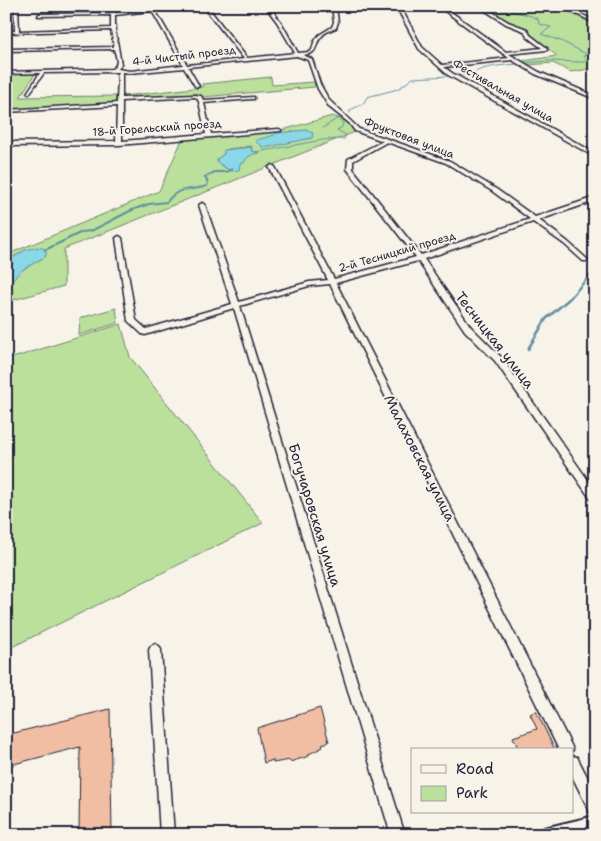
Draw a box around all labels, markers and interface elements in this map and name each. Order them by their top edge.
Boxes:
street label: 4-й Чистый проезд [131,42,237,70]
street label: Фестивальная улица [450,56,556,126]
street label: Фруктовая улица [362,114,456,162]
street label: 18-й Горельский проезд [92,116,222,140]
street label: 2-й Тесницкий проезд [337,228,457,276]
street label: Тесницкая улица [452,288,539,392]
street label: Малаховская улица [380,392,460,525]
street label: Богучаровская улица [285,441,345,589]
legend [411,748,574,814]
text: Road [456,759,494,779]
text: Park [456,783,488,803]

